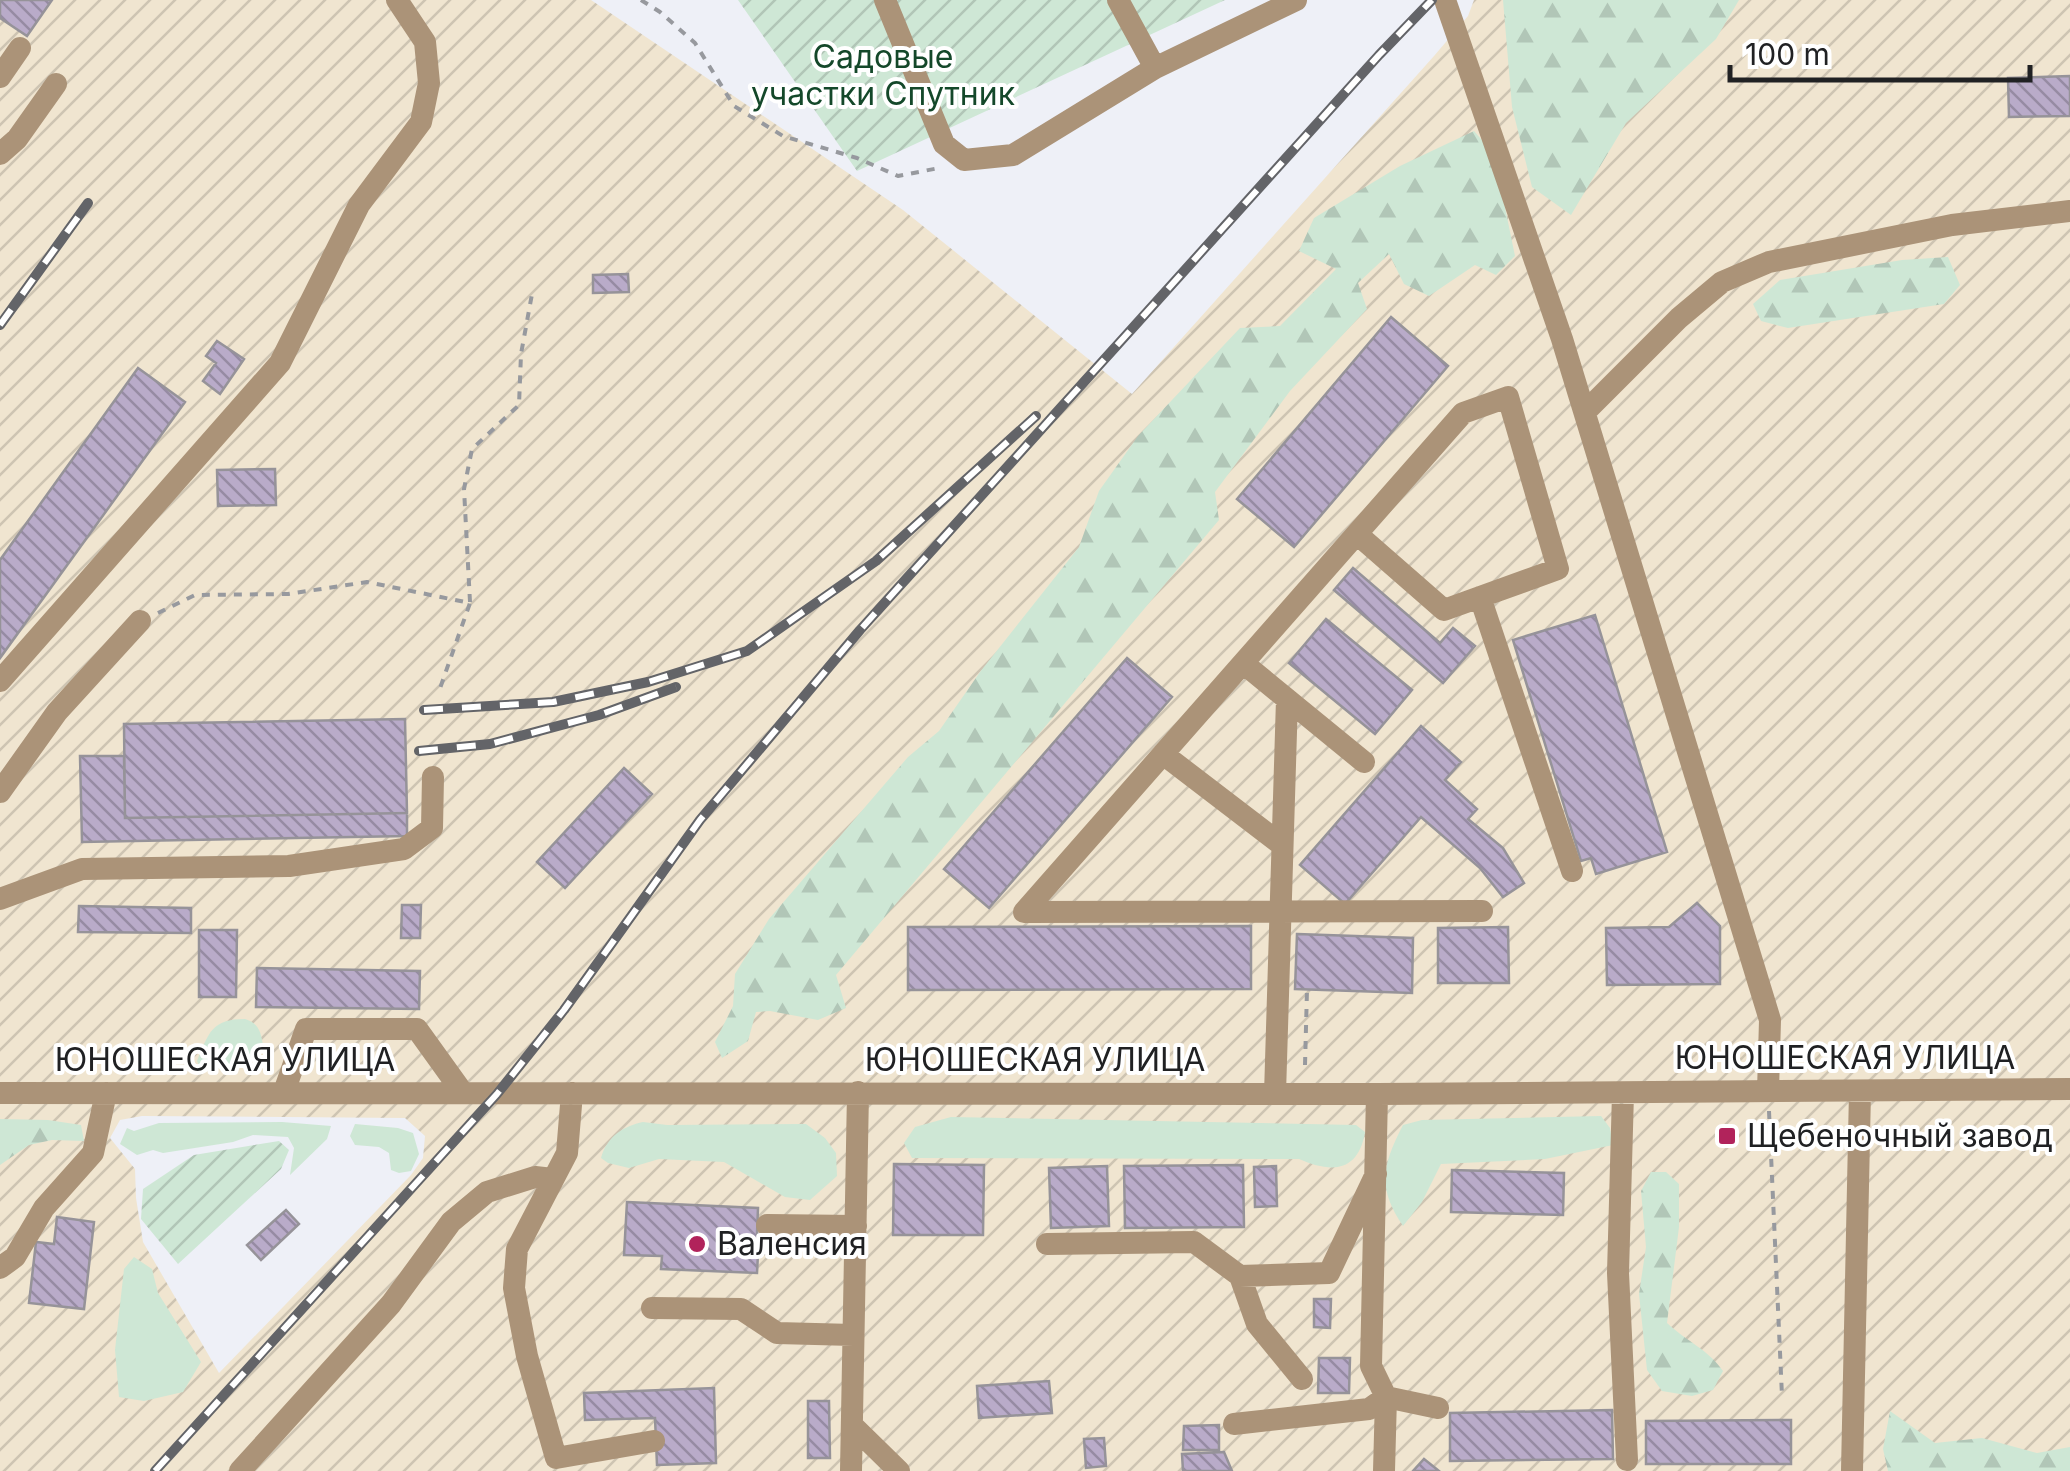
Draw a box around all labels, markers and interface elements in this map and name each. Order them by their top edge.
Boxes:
scale bar [1730,20,2030,82]
text: 100 m [1745,36,1830,72]
park label: Садовые участки Спутник [751,37,1015,113]
street label: ЮНОШЕСКАЯ УЛИЦА [1675,1038,2015,1077]
street label: ЮНОШЕСКАЯ УЛИЦА [55,1040,395,1079]
street label: ЮНОШЕСКАЯ УЛИЦА [865,1040,1205,1079]
place label: Щебеночный завод [1747,1116,2053,1155]
marker: Щебеночный завод [1716,1125,1738,1147]
place label: Валенсия [717,1224,867,1263]
marker: Валенсия [686,1233,708,1255]

